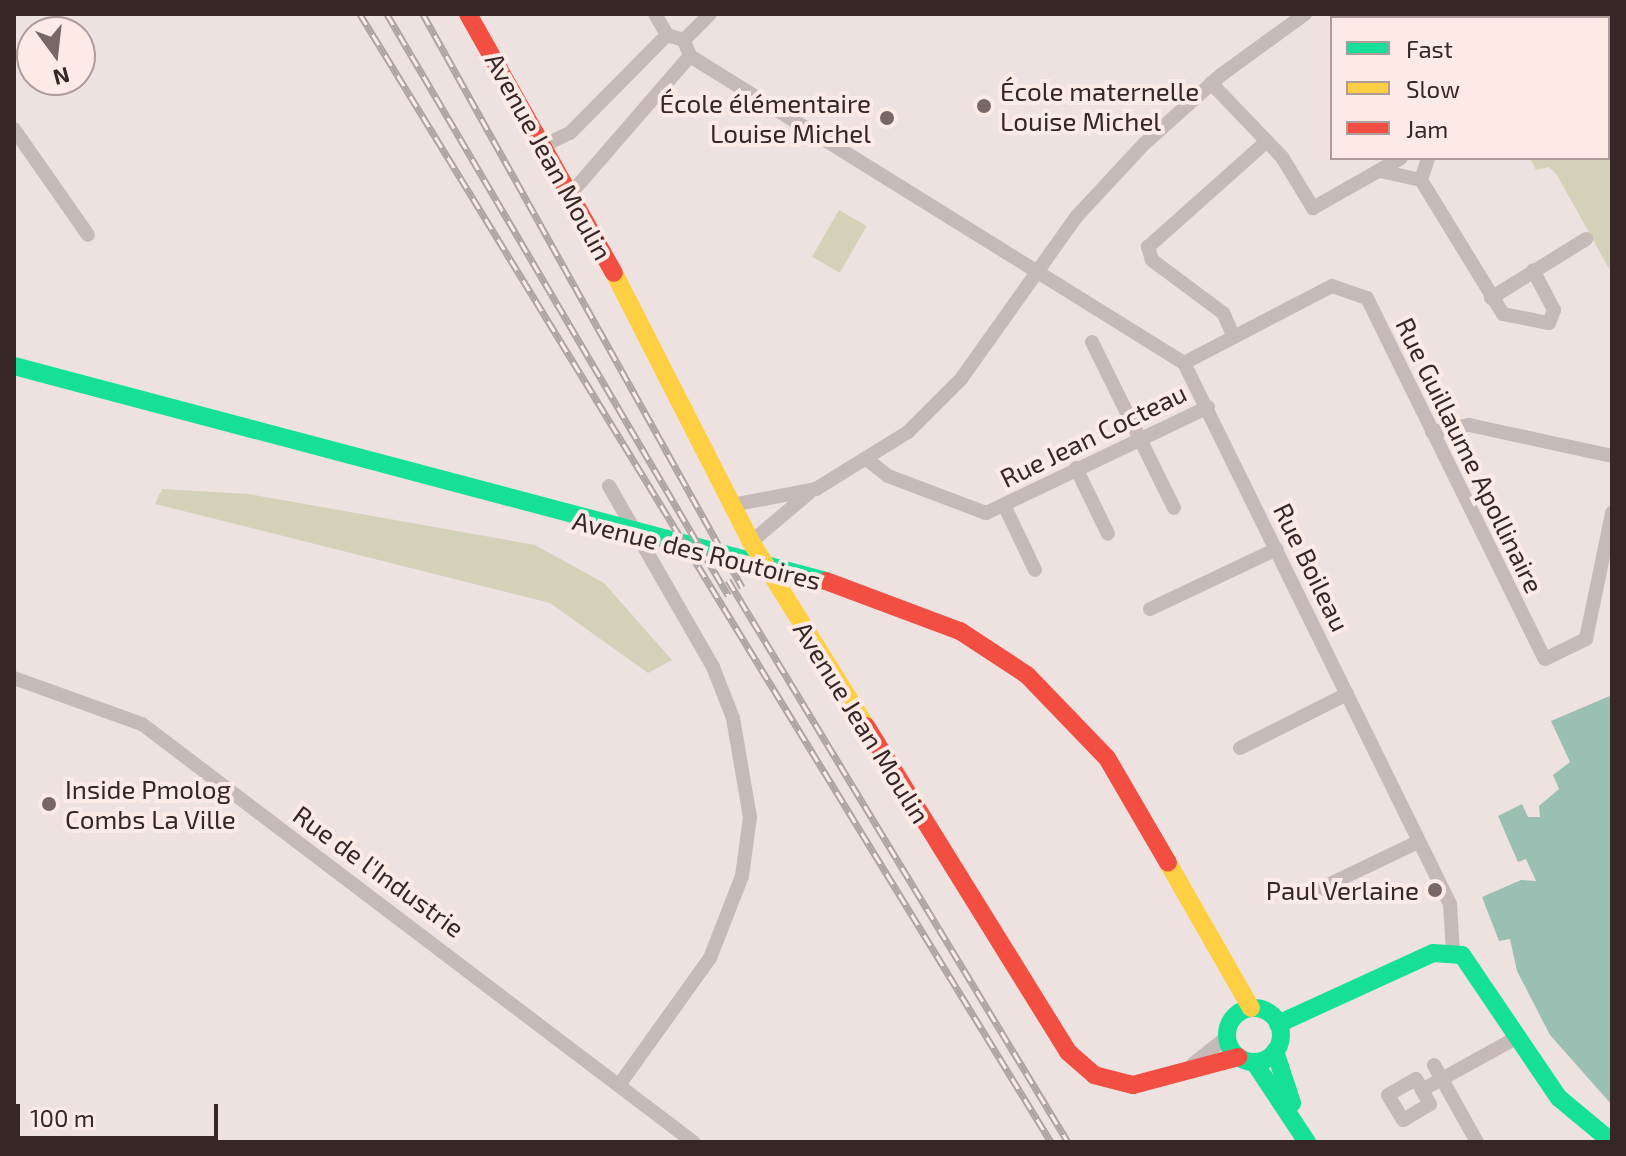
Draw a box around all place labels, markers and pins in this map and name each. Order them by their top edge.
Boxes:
place label: École maternelle Louise Michel [1000,75,1199,136]
place label: École élémentaire Louise Michel [660,87,871,148]
marker: École maternelle Louise Michel [975,97,993,115]
marker: École élémentaire Louise Michel [878,109,896,127]
place label: Inside Pmolog Combs La Ville [65,773,236,834]
marker: Inside Pmolog Combs La Ville [40,795,58,813]
place label: Paul Verlaine [1264,874,1419,906]
marker: Paul Verlaine [1426,881,1444,899]

